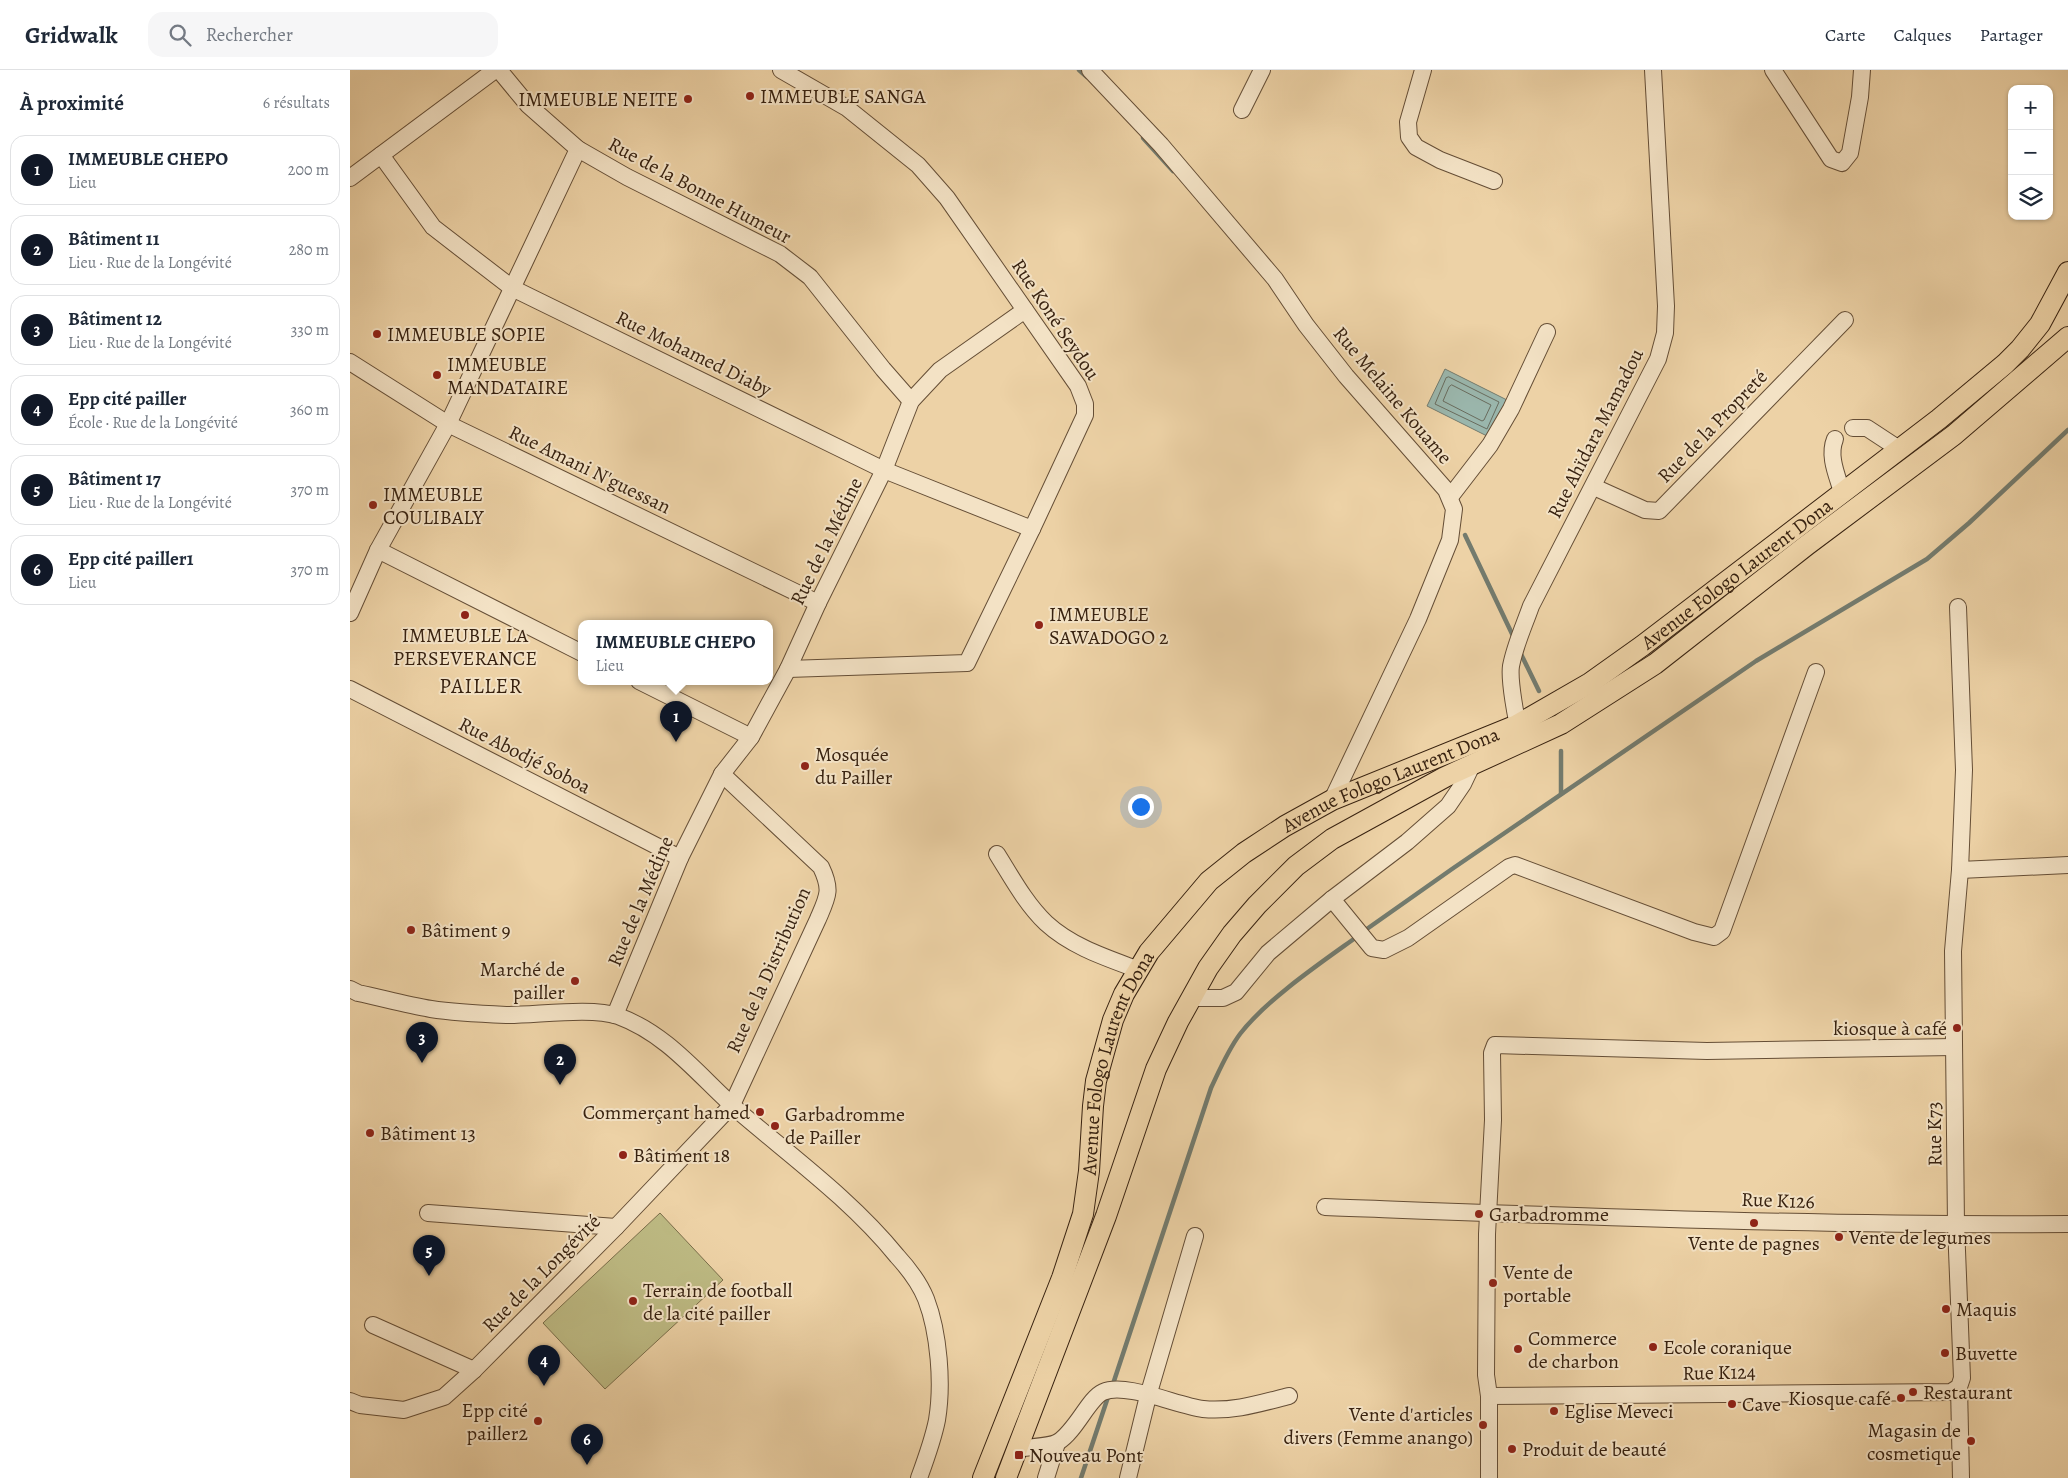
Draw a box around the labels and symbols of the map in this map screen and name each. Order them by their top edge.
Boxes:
place label: IMMEUBLE SANGA [760,83,926,110]
place label: IMMEUBLE NEITE [518,86,678,113]
marker: IMMEUBLE SANGA [744,90,756,102]
marker: IMMEUBLE NEITE [682,93,694,105]
street label: Rue de la Bonne Humeur [603,131,796,250]
street label: Rue Koné Seydou [1005,254,1106,385]
street label: Rue Mohamed Diaby [611,304,777,403]
place label: IMMEUBLE SOPIE [387,321,546,348]
street label: Rue Melaine Kouame [1327,321,1458,470]
marker: IMMEUBLE SOPIE [371,328,383,340]
street label: Rue Ahïdara Mamadou [1541,344,1650,523]
place label: IMMEUBLE MANDATAIRE [447,351,568,401]
street label: Rue de la Propreté [1651,364,1773,489]
marker: IMMEUBLE MANDATAIRE [431,369,443,381]
street label: Rue Amani N'guessan [504,418,675,520]
street label: Rue de la Médine [784,473,869,610]
place label: IMMEUBLE COULIBALY [383,481,485,531]
street label: Avenue Fologo Laurent Dona [1635,492,1839,656]
marker: IMMEUBLE COULIBALY [367,499,379,511]
place label: IMMEUBLE SAWADOGO 2 [1049,601,1169,651]
marker: IMMEUBLE LA PERSEVERANCE [459,609,471,621]
marker: IMMEUBLE SAWADOGO 2 [1033,619,1045,631]
place label: IMMEUBLE LA PERSEVERANCE [393,622,537,672]
district label: PAILLER [439,672,523,700]
pin: 1 [660,701,692,742]
street label: Rue Abodjé Soboa [454,710,596,801]
street label: Avenue Fologo Laurent Dona [1276,720,1504,839]
place label: Mosquée du Pailler [815,741,893,791]
marker: Mosquée du Pailler [799,760,811,772]
your location [1128,794,1154,820]
street label: Rue de la Médine [601,832,680,970]
street label: Rue de la Distribution [720,883,817,1057]
place label: Bâtiment 9 [421,917,511,944]
marker: Bâtiment 9 [405,924,417,936]
street label: Avenue Fologo Laurent Dona [1076,945,1161,1177]
place label: Marché de pailler [480,956,565,1006]
marker: Marché de pailler [569,975,581,987]
place label: kiosque à café [1833,1015,1947,1042]
pin: 3 [406,1022,438,1063]
marker: kiosque à café [1951,1022,1963,1034]
pin: 2 [544,1044,576,1085]
place label: Commerçant hamed [583,1099,750,1126]
place label: Garbadromme de Pailler [785,1101,905,1151]
street label: Rue K73 [1920,1101,1949,1167]
marker: Commerçant hamed [754,1106,766,1118]
place label: Bâtiment 13 [380,1120,476,1147]
marker: Garbadromme de Pailler [769,1120,781,1132]
marker: Bâtiment 13 [364,1127,376,1139]
place label: Bâtiment 18 [633,1142,730,1169]
marker: Bâtiment 18 [617,1149,629,1161]
street label: Rue K126 [1741,1186,1815,1215]
place label: Garbadromme [1489,1201,1609,1228]
street label: Rue de la Longévité [476,1208,607,1339]
marker: Garbadromme [1473,1208,1485,1220]
marker: Vente de pagnes [1748,1217,1760,1229]
place label: Vente de legumes [1848,1224,1991,1251]
place label: Vente de pagnes [1687,1230,1820,1257]
marker: Vente de legumes [1833,1231,1845,1243]
pin: 5 [413,1235,445,1276]
place label: Vente de portable [1502,1259,1573,1309]
place label: Terrain de football de la cité pailler [643,1277,792,1327]
marker: Vente de portable [1487,1277,1499,1289]
marker: Terrain de football de la cité pailler [627,1295,639,1307]
place label: Maquis [1956,1296,2017,1323]
marker: Maquis [1940,1303,1952,1315]
place label: Commerce de charbon [1528,1325,1619,1375]
place label: Ecole coranique [1663,1334,1792,1361]
place label: Buvette [1955,1340,2018,1367]
marker: Ecole coranique [1647,1341,1659,1353]
marker: Commerce de charbon [1512,1343,1524,1355]
pin: 4 [528,1345,560,1386]
marker: Buvette [1939,1347,1951,1359]
street label: Rue K124 [1682,1358,1756,1387]
place label: Restaurant [1923,1379,2013,1406]
place label: Kiosque café [1788,1385,1891,1412]
marker: Restaurant [1907,1386,1919,1398]
place label: Cave [1742,1391,1781,1418]
marker: Kiosque café [1895,1392,1907,1404]
place label: Epp cité pailler2 [461,1397,528,1447]
place label: Eglise Meveci [1564,1398,1674,1425]
marker: Cave [1726,1398,1738,1410]
place label: Vente d'articles divers (Femme anango) [1283,1401,1473,1451]
marker: Eglise Meveci [1548,1405,1560,1417]
marker: Epp cité pailler2 [532,1415,544,1427]
place label: Magasin de cosmetique [1867,1417,1961,1467]
marker: Vente d'articles divers (Femme anango) [1477,1419,1489,1431]
pin: 6 [571,1424,603,1465]
marker: Magasin de cosmetique [1965,1435,1977,1447]
place label: Produit de beauté [1522,1436,1667,1463]
place label: Nouveau Pont [1029,1442,1143,1469]
marker: Produit de beauté [1506,1443,1518,1455]
marker: Nouveau Pont [1013,1449,1025,1461]

